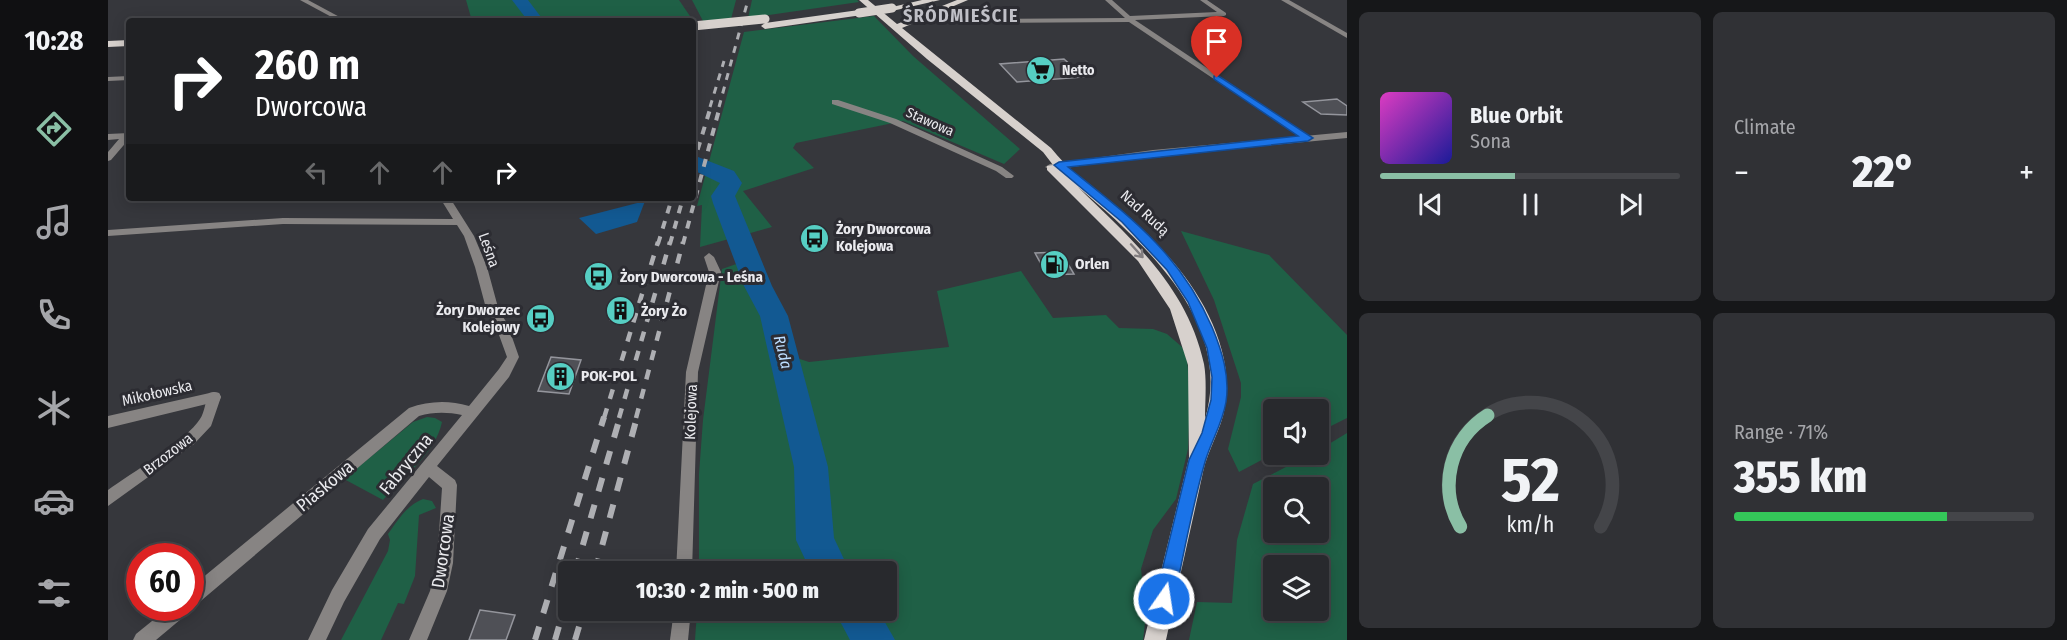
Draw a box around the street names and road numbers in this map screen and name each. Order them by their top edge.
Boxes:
street label: Stawowa [903,104,957,140]
street label: Nad Rudą [1117,186,1173,240]
street label: Leśna [474,230,504,270]
street label: Mikołowska [120,376,194,410]
street label: Kolejowa [681,384,701,440]
street label: Brzozowa [140,429,196,479]
street label: Fabryczna [375,429,437,499]
street label: Piaskowa [292,455,358,516]
street label: Dworcowa [427,512,459,590]

